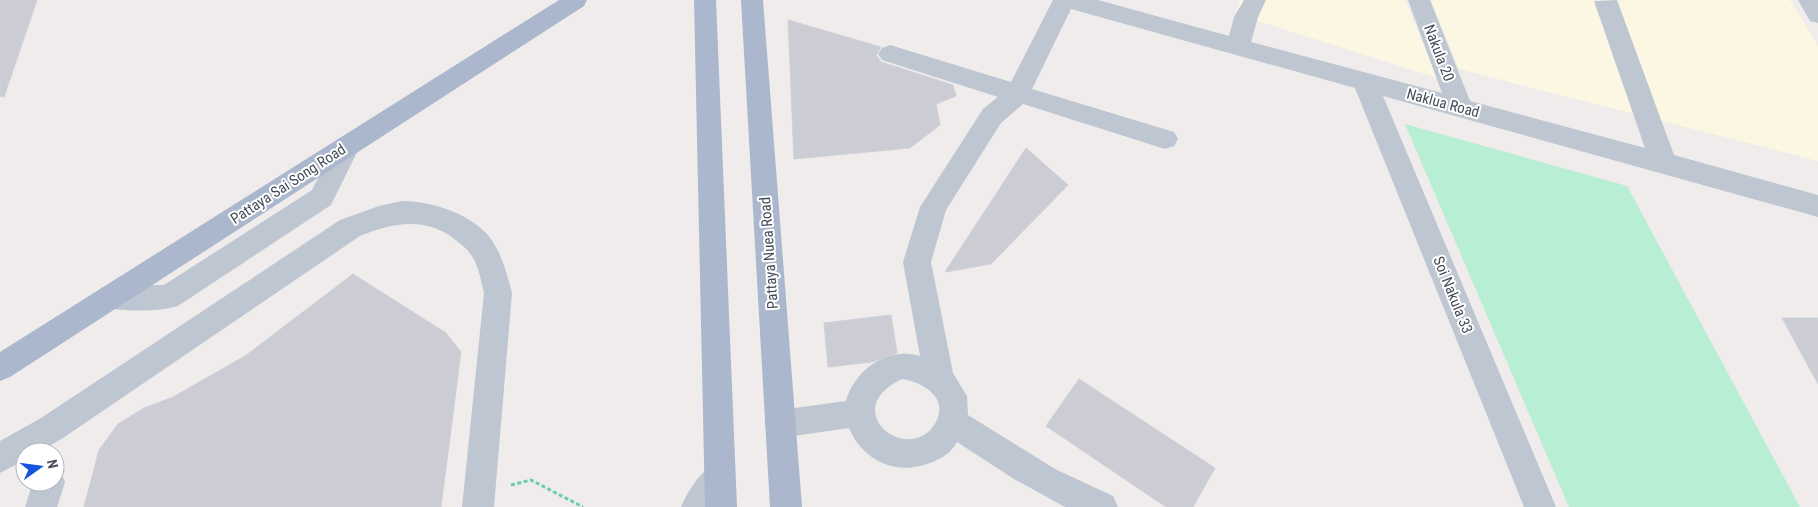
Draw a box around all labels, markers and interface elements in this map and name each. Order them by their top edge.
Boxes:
street label: Nakula 20 [1420,22,1458,84]
street label: Naklua Road [1405,85,1481,121]
street label: Pattaya Sai Song Road [227,140,349,228]
street label: Pattaya Nuea Road [756,196,782,310]
street label: Soi Nakula 33 [1429,254,1477,336]
north arrow [15,442,65,492]
text: N [44,458,61,470]

